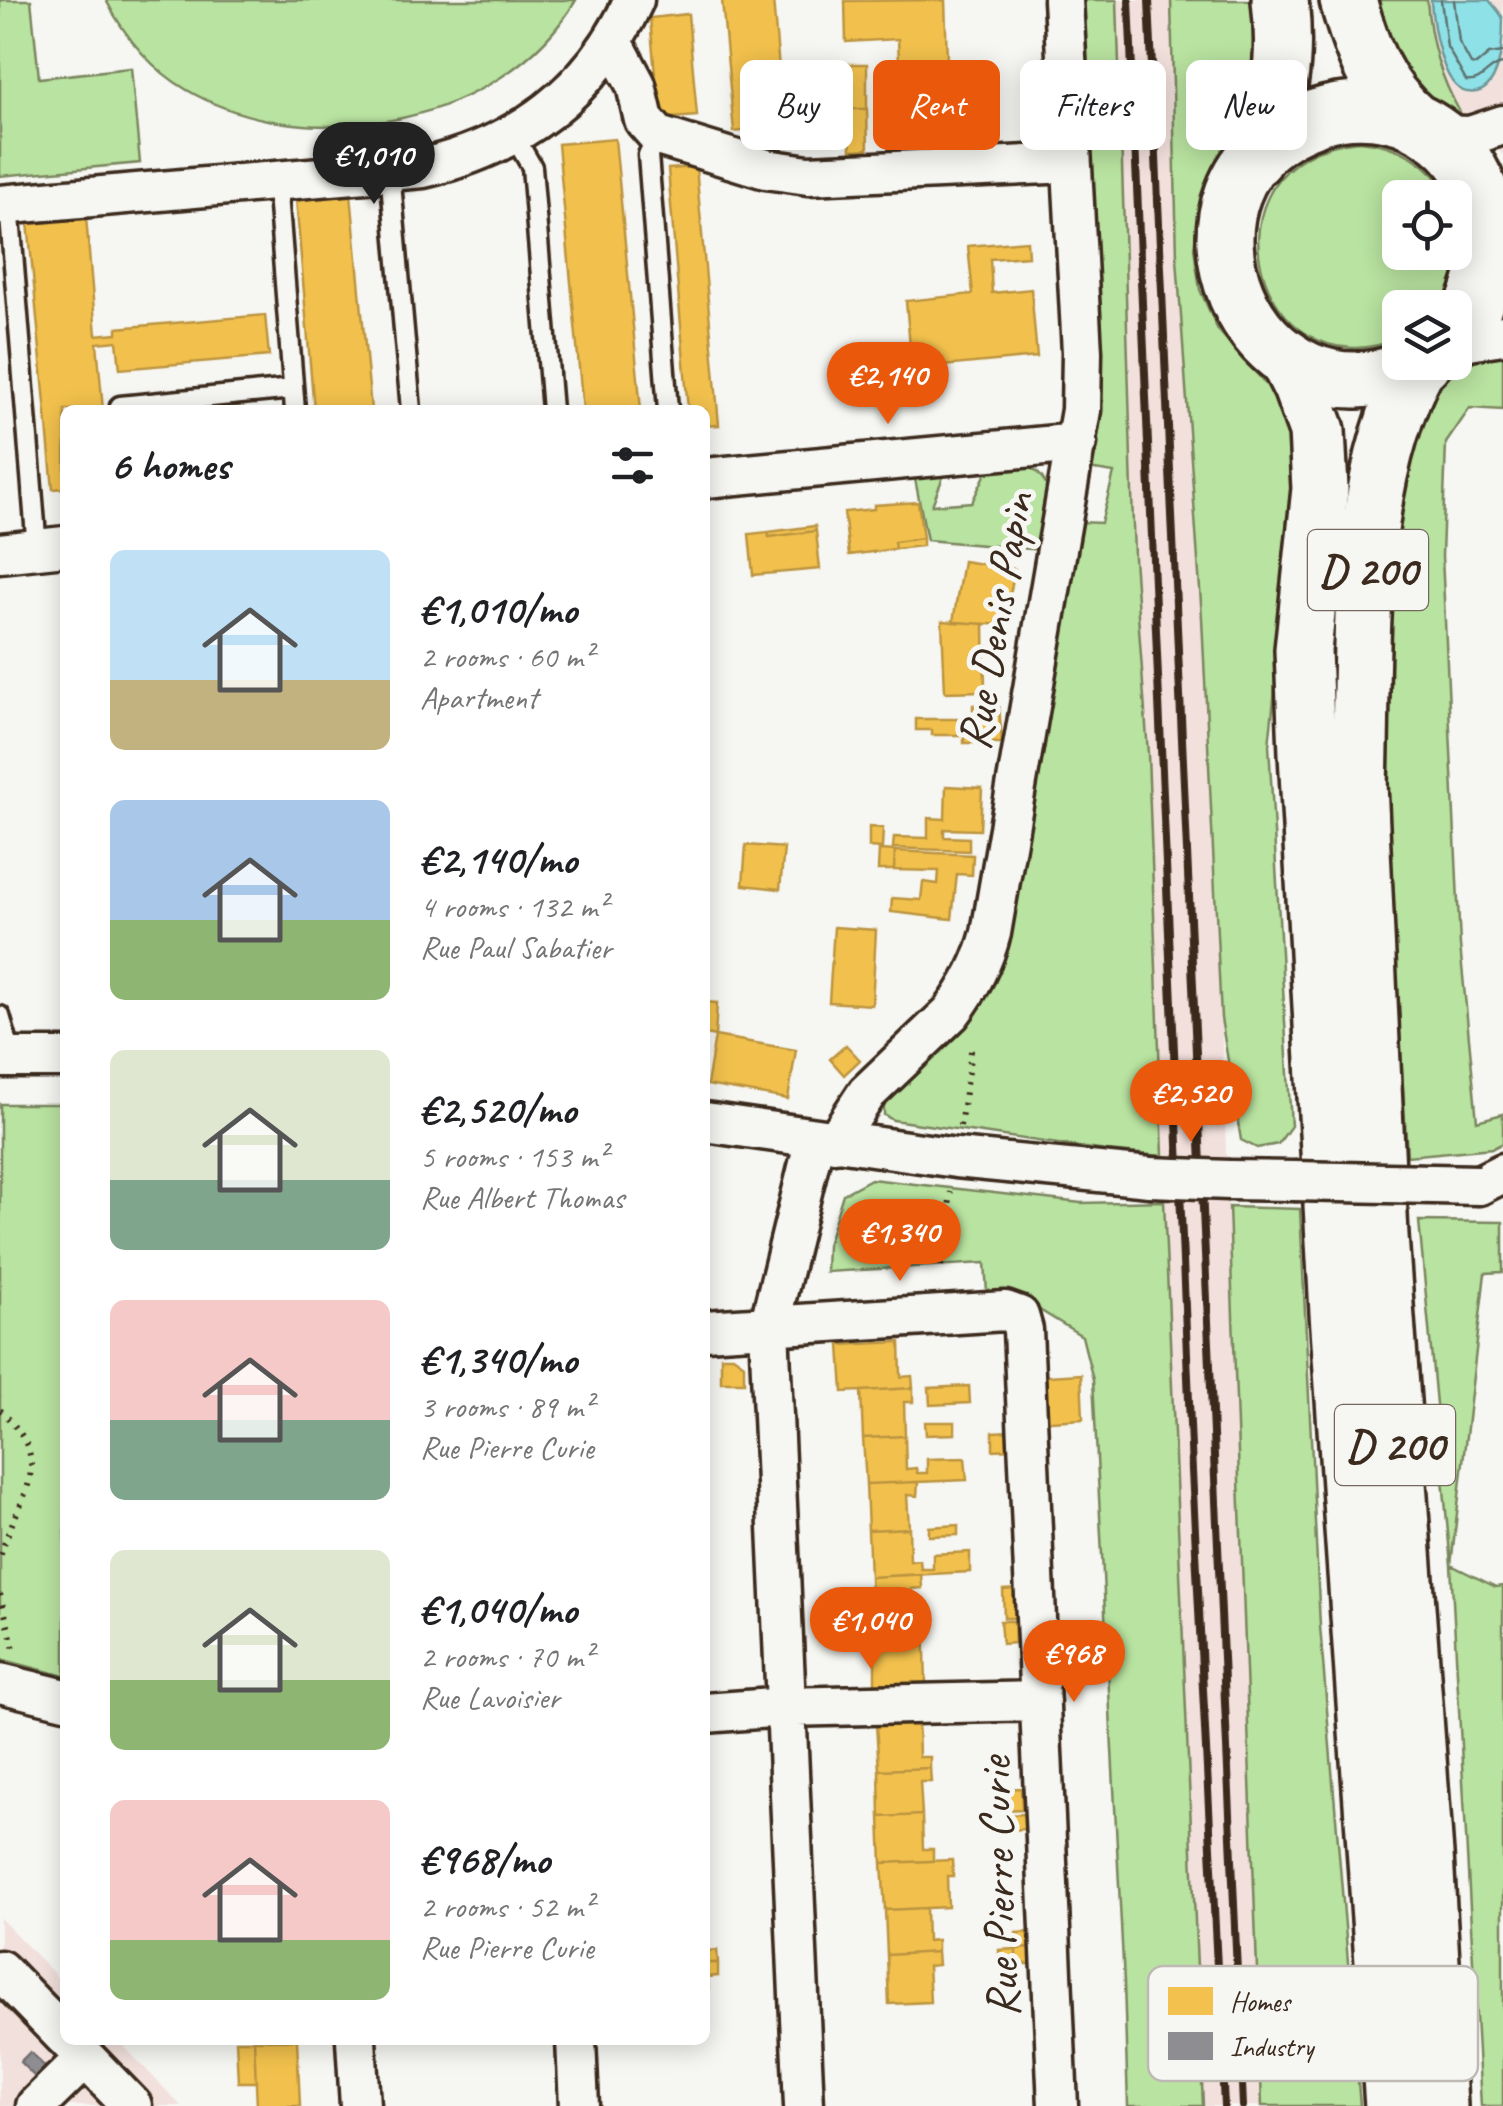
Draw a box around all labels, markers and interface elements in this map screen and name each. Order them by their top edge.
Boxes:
chip: Buy [740,60,853,150]
chip: Rent [873,60,1000,150]
chip: Filters [1020,60,1166,150]
chip: New [1186,60,1307,150]
pin: €1,010 [293,122,455,207]
text: €1,010 [335,134,413,175]
map controls [1382,180,1472,380]
button: locate [1382,180,1472,270]
button: layers [1382,290,1472,380]
pin: €2,140 [807,342,969,427]
text: €2,140 [849,354,927,395]
icon: filters [605,438,660,493]
text: 6 homes [110,439,229,492]
street label: Rue Denis Papin [943,486,1047,754]
road number: D 200 [1308,530,1428,610]
text: €1,010/mo [420,583,577,636]
icon: home [190,590,310,710]
text: 2 rooms · 60 m² [420,636,593,677]
text: Apartment [420,677,538,718]
text: €2,140/mo [420,833,577,886]
icon: home [190,840,310,960]
text: 4 rooms · 132 m² [420,886,607,927]
text: Rue Paul Sabatier [420,927,611,968]
pin: €2,520 [1110,1060,1272,1145]
text: €2,520 [1152,1072,1230,1113]
text: €2,520/mo [420,1083,576,1136]
icon: home [190,1090,310,1210]
text: 5 rooms · 153 m² [420,1136,607,1177]
text: Rue Albert Thomas [420,1177,624,1218]
pin: €1,340 [819,1199,981,1284]
text: €1,340 [861,1211,939,1252]
text: €1,340/mo [420,1333,577,1386]
icon: home [190,1340,310,1460]
text: 3 rooms · 89 m² [420,1386,593,1427]
road number: D 200 [1335,1405,1455,1485]
text: Rue Pierre Curie [420,1427,594,1468]
text: €1,040/mo [420,1583,577,1636]
pin: €1,040 [790,1587,952,1672]
icon: home [190,1590,310,1710]
text: €1,040 [832,1599,910,1640]
pin: €968 [1015,1620,1133,1705]
text: €968 [1045,1632,1103,1673]
text: 2 rooms · 70 m² [420,1636,593,1677]
text: Rue Lavoisier [420,1677,560,1718]
street label: Rue Pierre Curie [963,1752,1033,2018]
text: €968/mo [420,1833,550,1886]
icon: home [190,1840,310,1960]
text: 2 rooms · 52 m² [420,1886,593,1927]
text: Rue Pierre Curie [420,1927,594,1968]
legend [1148,1966,1478,2081]
text: Homes [1230,1984,1292,2019]
text: Industry [1230,2029,1316,2064]

